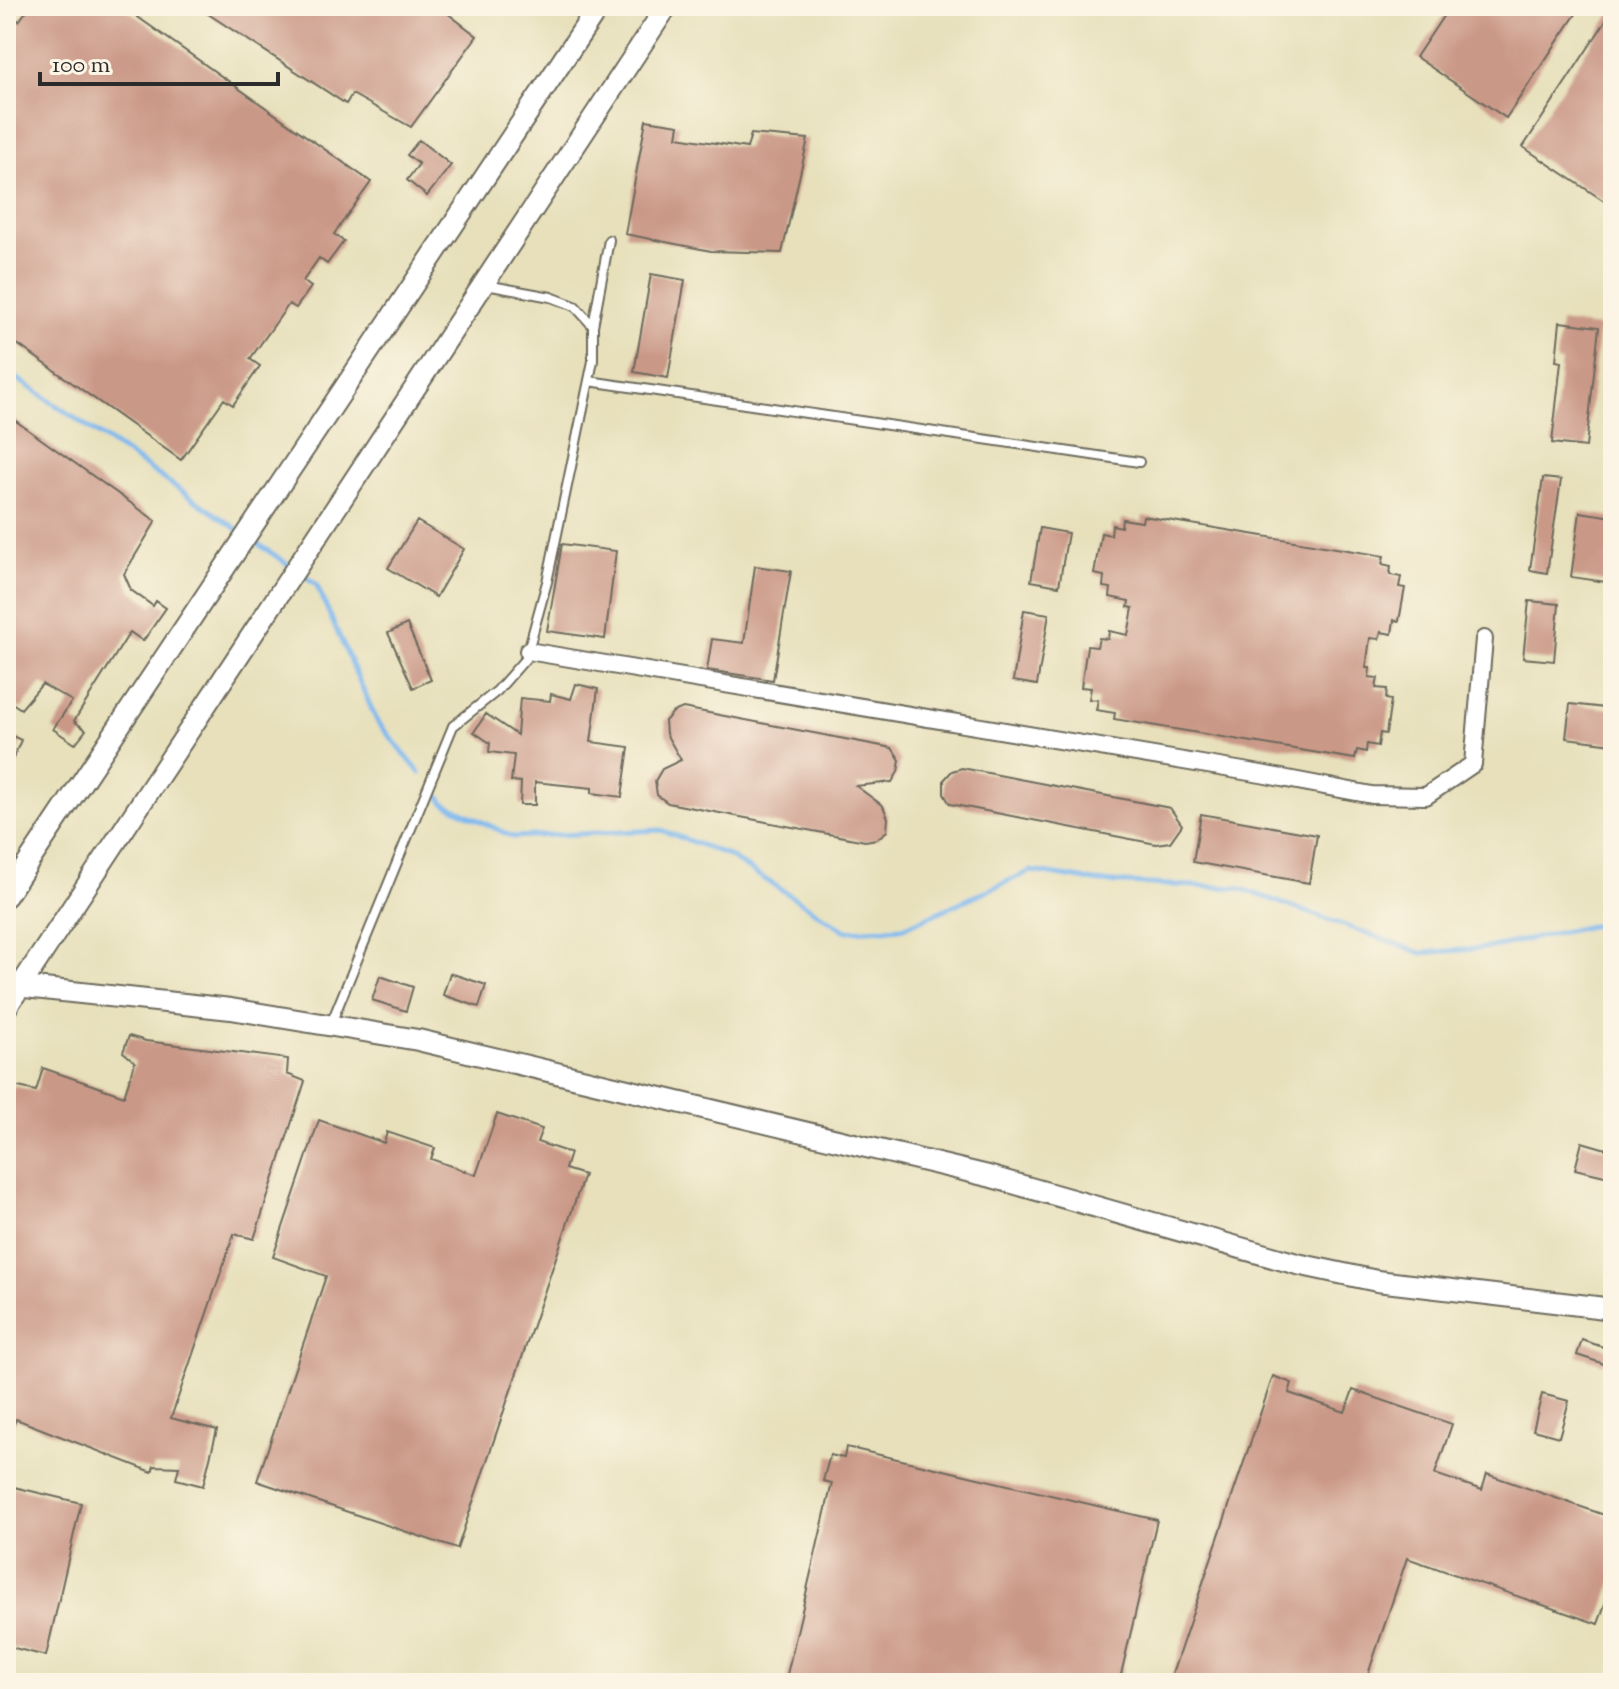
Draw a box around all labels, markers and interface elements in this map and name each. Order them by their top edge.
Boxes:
scale bar [40,36,278,86]
text: 100 m [52,49,110,83]

